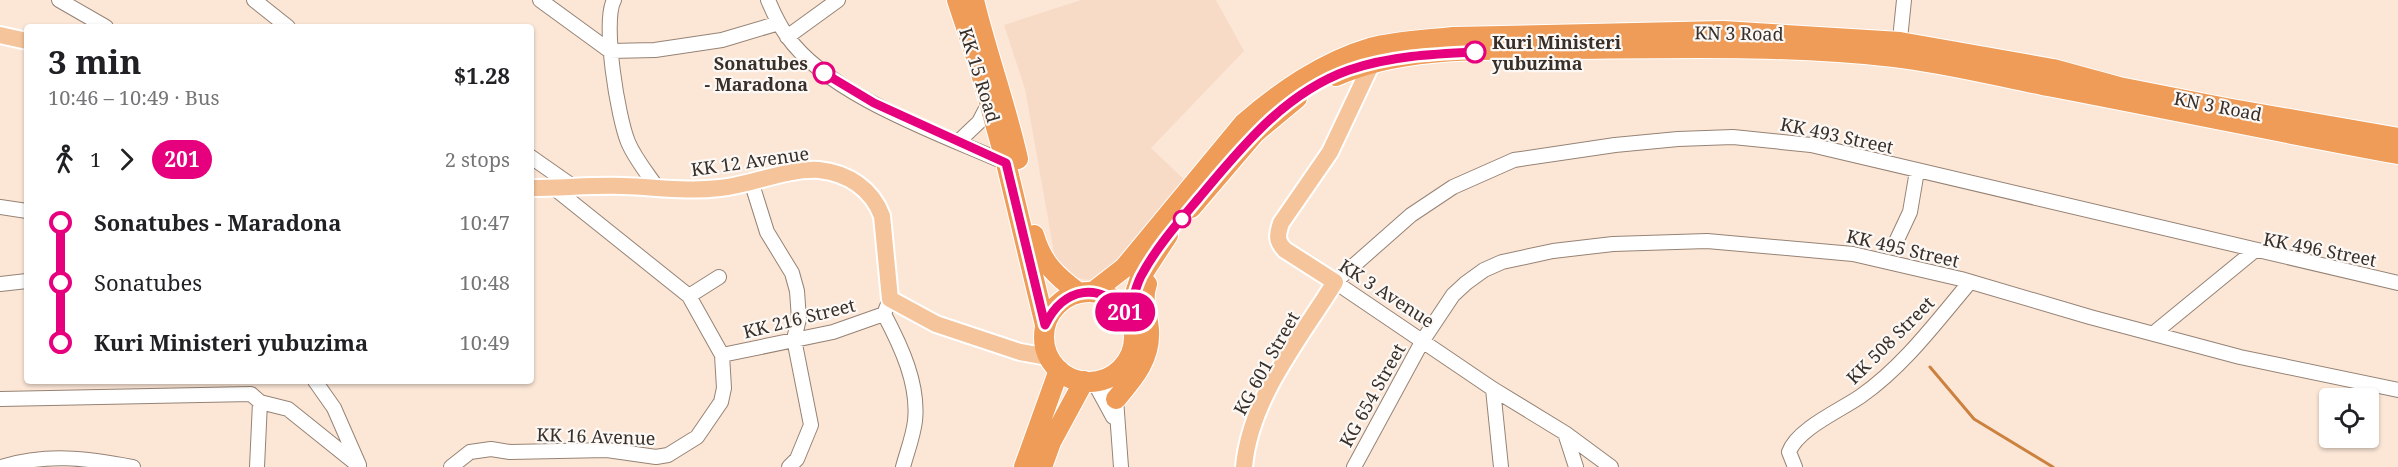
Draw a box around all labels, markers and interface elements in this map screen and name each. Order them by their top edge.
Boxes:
street label: KN 3 Road [1694,20,1784,46]
street label: KK 15 Road [954,25,1006,125]
place label: Kuri Ministeri yubuzima [1492,30,1622,75]
text: 3 min [48,39,141,84]
marker: Kuri Ministeri yubuzima [1464,41,1486,63]
place label: Sonatubes - Maradona [704,51,808,96]
text: $1.28 [454,60,510,90]
marker: Sonatubes - Maradona [813,62,835,84]
text: 10:46 – 10:49 · Bus [48,84,219,111]
street label: KN 3 Road [2172,86,2264,126]
street label: KK 493 Street [1778,111,1896,159]
street label: KK 12 Avenue [689,141,811,181]
icon: walk [48,143,81,176]
icon: forward [110,143,143,176]
text: 201 [164,145,200,173]
text: 1 [90,146,101,173]
text: 2 stops [445,146,510,173]
text: Sonatubes - Maradona [94,207,341,237]
text: 10:47 [460,209,510,236]
unlabelled marker [1173,210,1191,228]
street label: KK 495 Street [1844,223,1962,273]
street label: KK 496 Street [2261,226,2379,272]
street label: KK 3 Avenue [1335,253,1439,333]
text: Sonatubes [94,267,202,297]
text: 10:48 [460,269,510,296]
street label: KK 508 Street [1841,291,1939,389]
street label: KK 216 Street [740,292,858,344]
line badge: 201 [1090,292,1160,332]
text: 201 [1107,298,1143,326]
street label: KG 601 Street [1228,307,1304,419]
text: Kuri Ministeri yubuzima [94,327,368,357]
text: 10:49 [460,329,510,356]
street label: KG 654 Street [1334,339,1410,451]
map controls [2319,388,2379,448]
button: locate [2319,388,2379,448]
street label: KK 16 Avenue [536,422,656,450]

